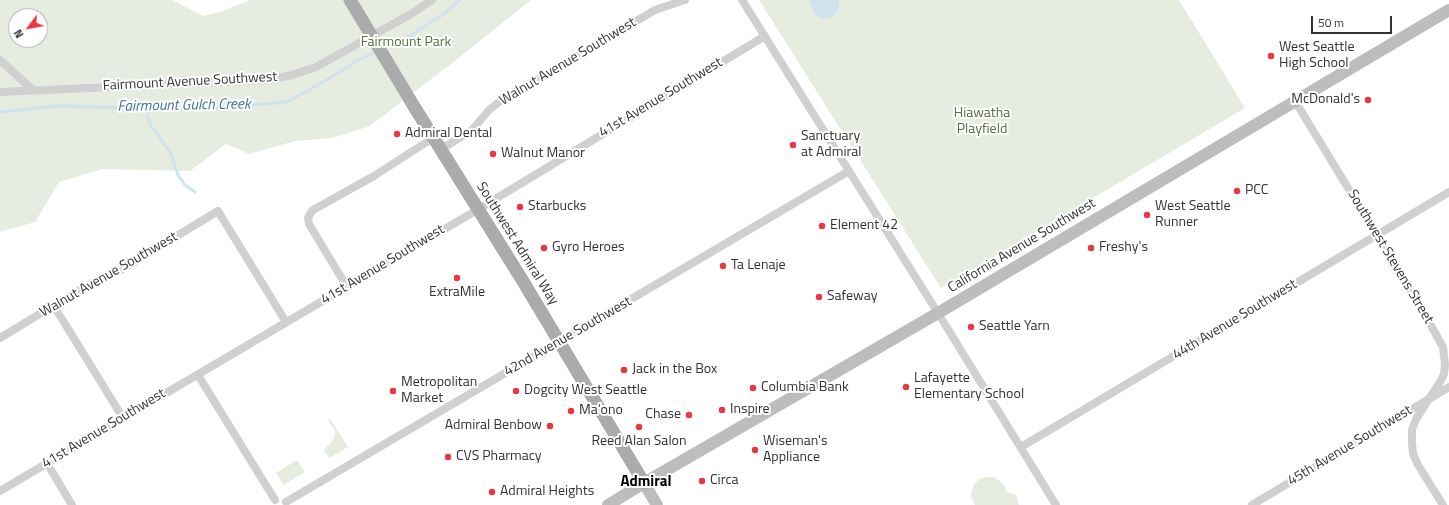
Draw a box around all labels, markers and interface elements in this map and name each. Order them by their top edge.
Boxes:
north arrow [8,8,48,48]
scale bar [1313,8,1394,34]
text: 50 m [1318,13,1344,32]
street label: Walnut Avenue Southwest [497,15,639,109]
text: N [10,26,27,41]
park label: Fairmount Park [361,35,451,51]
place label: West Seattle High School [1279,40,1355,72]
marker: West Seattle High School [1266,51,1276,61]
street label: 41st Avenue Southwest [596,55,726,141]
street label: Fairmount Avenue Southwest [102,69,278,95]
place label: McDonald's [1291,92,1360,108]
marker: McDonald's [1363,95,1373,105]
water label: Fairmount Gulch Creek [117,96,251,116]
park label: Hiawatha Playfield [954,106,1010,138]
place label: Admiral Dental [405,126,492,142]
marker: Admiral Dental [392,129,402,139]
place label: Sanctuary at Admiral [801,129,862,162]
marker: Sanctuary at Admiral [788,140,798,150]
place label: Walnut Manor [501,146,585,162]
marker: Walnut Manor [488,149,498,159]
street label: Southwest Admiral Way [472,180,562,308]
place label: PCC [1245,183,1268,199]
marker: PCC [1232,186,1242,196]
street label: Southwest Stevens Street [1343,187,1437,327]
street label: California Avenue Southwest [945,195,1099,297]
place label: Starbucks [528,199,586,215]
place label: West Seattle Runner [1155,199,1231,232]
marker: Starbucks [515,202,525,212]
marker: West Seattle Runner [1142,210,1152,220]
place label: Element 42 [830,218,898,234]
marker: Element 42 [817,221,827,231]
street label: 41st Avenue Southwest [318,222,448,308]
street label: Walnut Avenue Southwest [37,229,181,321]
place label: Gyro Heroes [552,240,625,256]
place label: Freshy's [1099,240,1148,256]
marker: Gyro Heroes [539,243,549,253]
marker: Freshy's [1086,243,1096,253]
place label: Ta Lenaje [731,258,786,274]
marker: Ta Lenaje [718,261,728,271]
marker: ExtraMile [452,273,462,283]
street label: 44th Avenue Southwest [1170,276,1300,364]
place label: ExtraMile [429,285,485,301]
place label: Safeway [827,289,877,305]
marker: Safeway [814,292,824,302]
street label: 42nd Avenue Southwest [501,294,635,380]
place label: Seattle Yarn [979,319,1050,335]
marker: Seattle Yarn [966,322,976,332]
place label: Jack in the Box [632,362,717,378]
marker: Jack in the Box [619,365,629,375]
place label: Lafayette Elementary School [914,371,1024,404]
place label: Metropolitan Market [401,375,477,408]
place label: Columbia Bank [761,380,849,396]
marker: Lafayette Elementary School [901,382,911,392]
place label: Dogcity West Seattle [524,383,647,399]
marker: Columbia Bank [748,383,758,393]
street label: 41st Avenue Southwest [39,386,169,472]
marker: Metropolitan Market [388,386,398,396]
marker: Dogcity West Seattle [511,386,521,396]
place label: Inspire [730,402,770,418]
street label: 45th Avenue Southwest [1285,402,1415,490]
place label: Ma‘ono [579,403,623,419]
marker: Inspire [717,405,727,415]
marker: Ma‘ono [566,406,576,416]
place label: Chase [645,407,681,423]
marker: Chase [684,410,694,420]
place label: Admiral Benbow [445,418,542,434]
marker: Admiral Benbow [545,421,555,431]
marker: Reed Alan Salon [634,422,644,432]
place label: Reed Alan Salon [591,434,687,450]
place label: Wiseman's Appliance [763,434,827,466]
marker: Wiseman's Appliance [750,445,760,455]
place label: CVS Pharmacy [456,449,542,465]
marker: CVS Pharmacy [443,452,453,462]
district label: Admiral [621,473,671,491]
place label: Circa [710,473,739,489]
marker: Circa [697,476,707,486]
place label: Admiral Heights [500,484,594,500]
marker: Admiral Heights [487,487,497,497]

